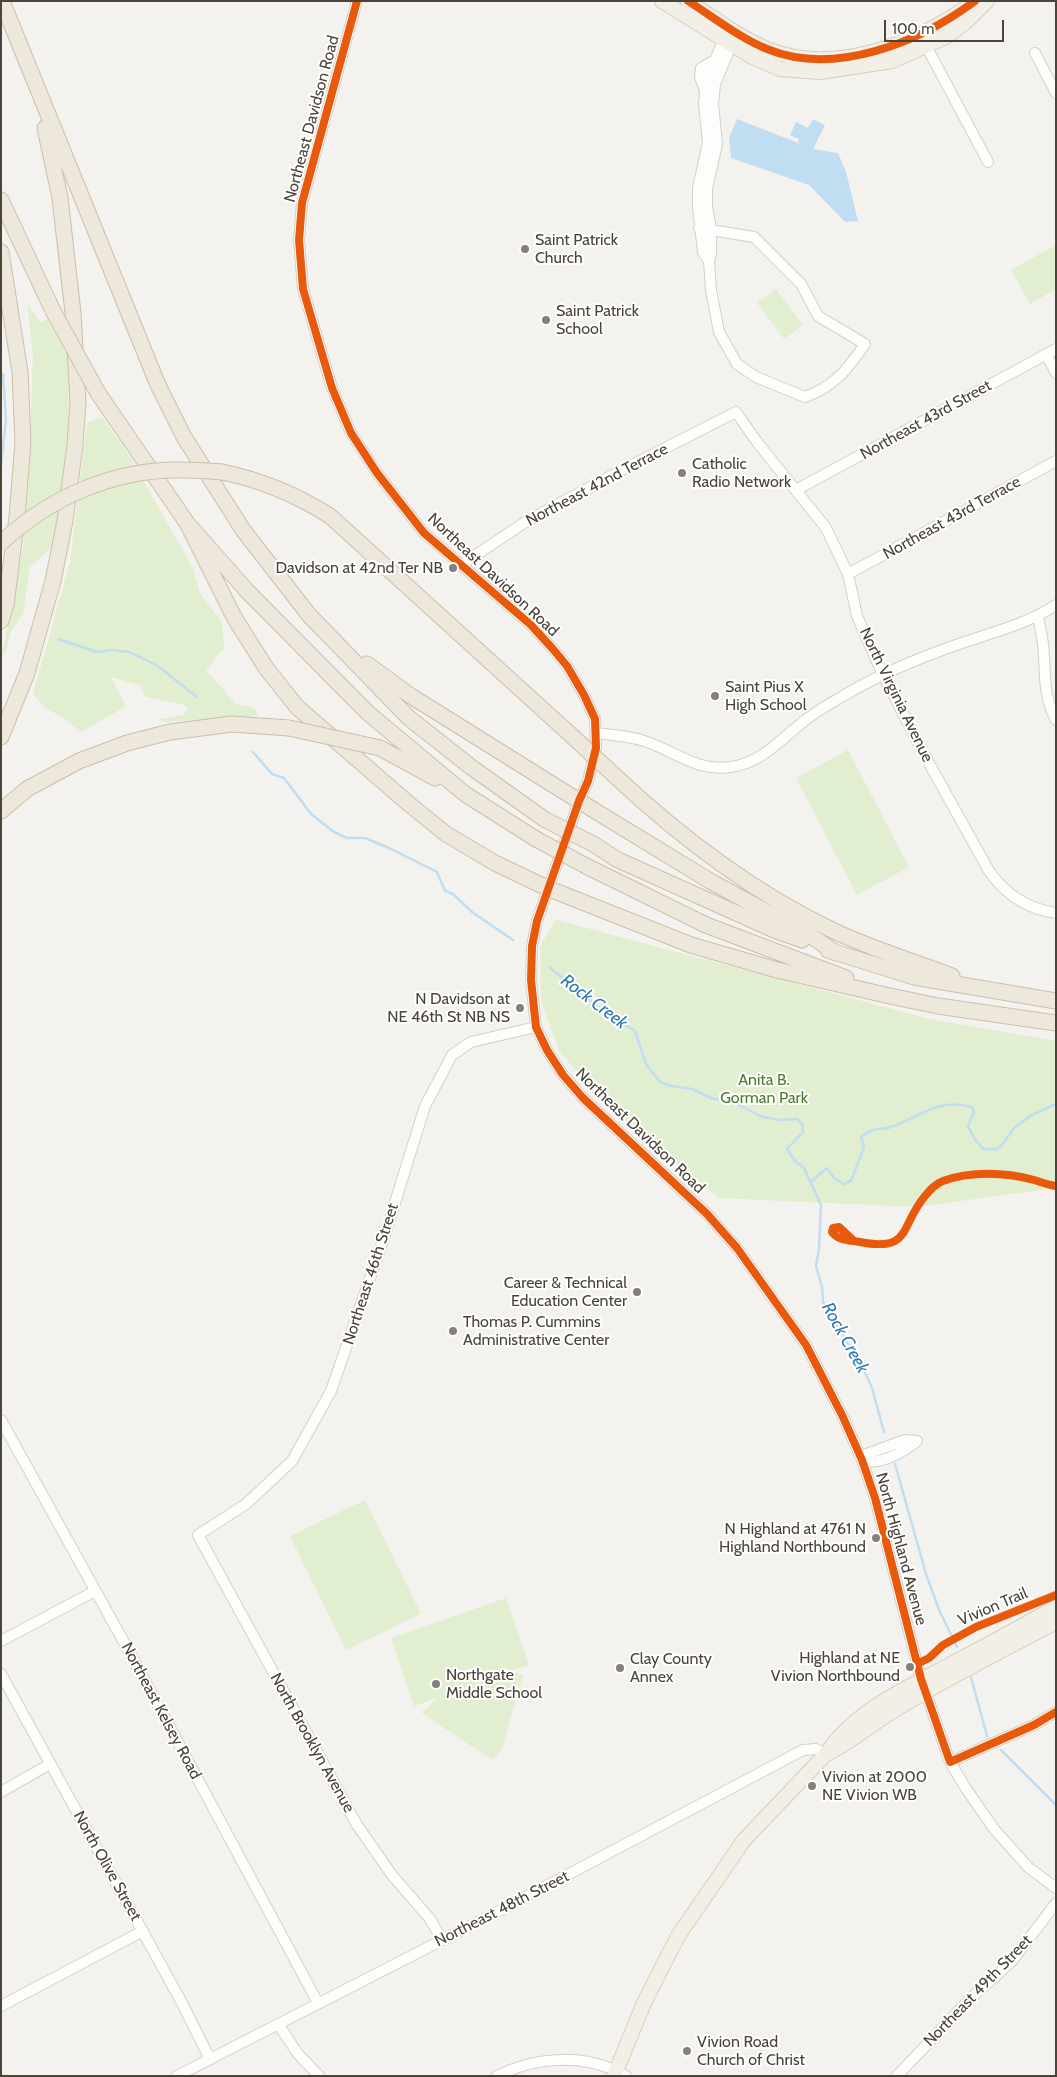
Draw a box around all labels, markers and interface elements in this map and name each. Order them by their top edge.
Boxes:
scale bar [887,10,1007,42]
text: 100 m [892,20,934,38]
street label: Northeast Davidson Road [280,33,344,205]
place label: Saint Patrick Church [535,230,618,268]
marker: Saint Patrick Church [519,243,531,255]
place label: Saint Patrick School [556,301,639,339]
marker: Saint Patrick School [540,314,552,326]
street label: Northeast 43rd Street [857,376,995,464]
street label: Northeast 42nd Terrace [523,439,671,531]
place label: Catholic Radio Network [692,454,791,492]
marker: Catholic Radio Network [676,467,688,479]
street label: Northeast 43rd Terrace [880,472,1024,564]
street label: Northeast Davidson Road [423,509,563,641]
place label: Davidson at 42nd Ter NB [275,558,443,578]
marker: Davidson at 42nd Ter NB [447,562,459,574]
street label: North Virginia Avenue [855,625,937,765]
place label: Saint Pius X High School [725,677,806,715]
marker: Saint Pius X High School [709,690,721,702]
water label: Rock Creek [556,970,632,1034]
place label: N Davidson at NE 46th St NB NS [387,989,510,1027]
marker: N Davidson at NE 46th St NB NS [514,1002,526,1014]
street label: Northeast Davidson Road [571,1064,709,1198]
park label: Anita B. Gorman Park [720,1070,808,1108]
street label: Northeast 46th Street [339,1201,403,1347]
place label: Career & Technical Education Center [504,1273,627,1311]
marker: Career & Technical Education Center [631,1286,643,1298]
water label: Rock Creek [817,1299,873,1377]
place label: Thomas P. Cummins Administrative Center [463,1312,609,1350]
marker: Thomas P. Cummins Administrative Center [447,1325,459,1337]
street label: North Highland Avenue [871,1471,931,1627]
place label: N Highland at 4761 N Highland Northbound [719,1519,866,1557]
marker: N Highland at 4761 N Highland Northbound [870,1532,882,1544]
street label: Vivion Trail [955,1584,1031,1630]
street label: Northeast Kelsey Road [117,1639,205,1783]
place label: Highland at NE Vivion Northbound [771,1648,900,1686]
place label: Clay County Annex [630,1649,712,1687]
marker: Highland at NE Vivion Northbound [904,1661,916,1673]
marker: Clay County Annex [614,1662,626,1674]
place label: Northgate Middle School [446,1665,542,1703]
street label: North Brooklyn Avenue [266,1670,358,1816]
marker: Northgate Middle School [430,1678,442,1690]
place label: Vivion at 2000 NE Vivion WB [822,1767,927,1805]
marker: Vivion at 2000 NE Vivion WB [806,1780,818,1792]
street label: North Olive Street [69,1808,145,1924]
street label: Northeast 48th Street [432,1867,572,1951]
street label: Northeast 49th Street [920,1931,1036,2051]
place label: Vivion Road Church of Christ [697,2032,805,2070]
marker: Vivion Road Church of Christ [681,2045,693,2057]

